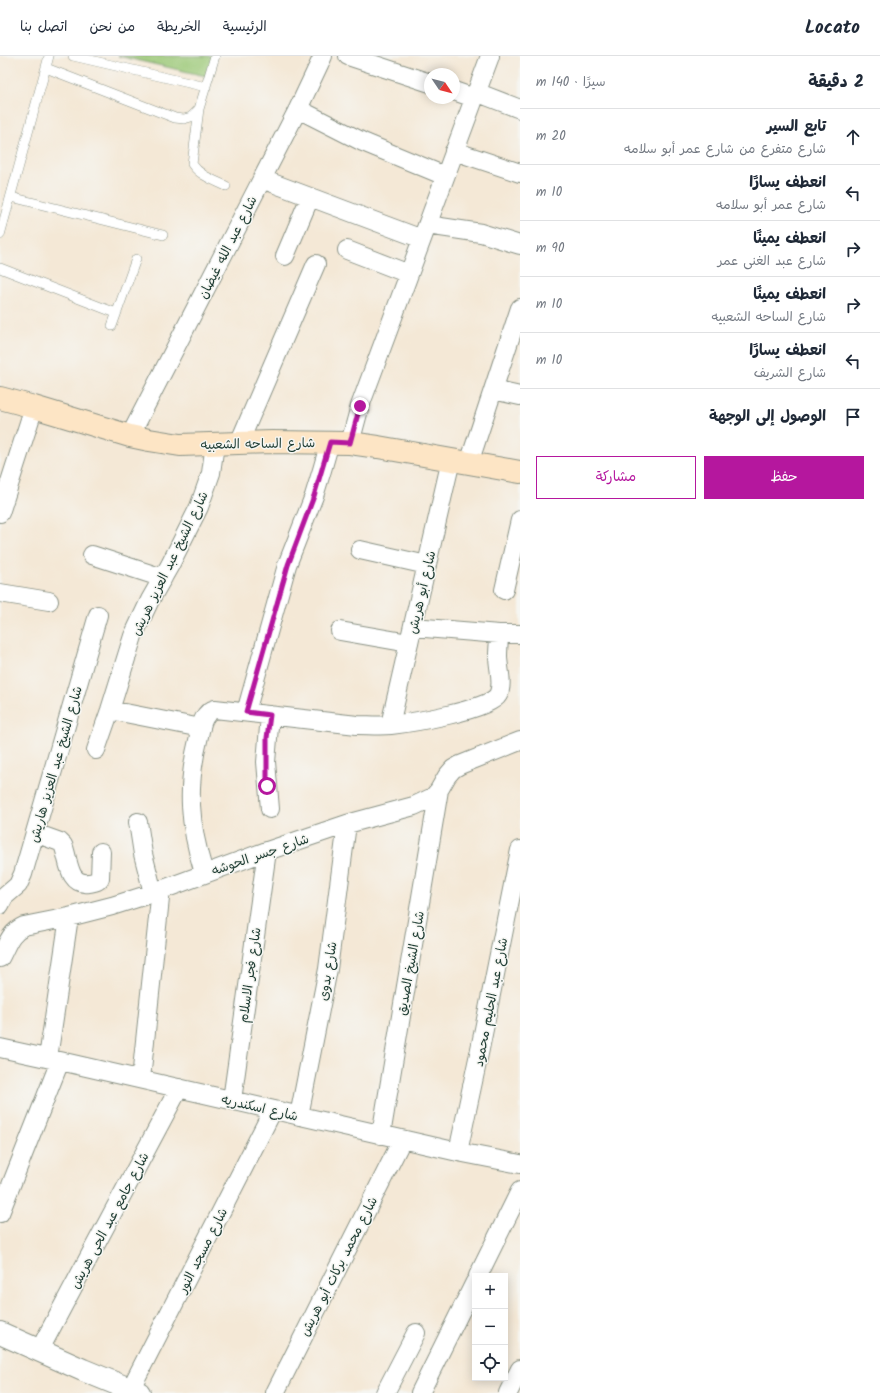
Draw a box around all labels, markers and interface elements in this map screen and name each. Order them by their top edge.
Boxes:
text: Locato [805,13,860,43]
text: اتصل بنا [20,16,68,38]
text: من نحن [90,16,135,38]
text: الخريطة [157,16,201,38]
text: الرئيسية [223,16,267,38]
north arrow [424,68,460,104]
text: 2 دقيقة [808,69,864,96]
text: سيرًا · 140 m [536,72,605,93]
text: تابع السير [767,115,826,139]
text: 20 m [536,126,566,147]
icon: ahead [842,126,864,148]
text: شارع متفرع من شارع عمر أبو سلامه [624,139,826,160]
text: انعطف يسارًا [749,171,826,195]
text: 10 m [536,182,562,203]
icon: left [842,182,864,204]
street label: شارع عبد الله غيضان [193,192,263,303]
text: شارع عمر أبو سلامه [716,195,826,216]
text: انعطف يمينًا [753,227,826,251]
text: 90 m [536,238,564,259]
icon: right [842,238,864,260]
text: شارع عبد الغنى عمر [718,251,826,272]
text: انعطف يمينًا [753,283,826,307]
text: 10 m [536,294,562,315]
icon: right [842,294,864,316]
text: شارع الساحه الشعبيه [711,307,826,328]
text: انعطف يسارًا [749,339,826,363]
text: 10 m [536,350,562,371]
icon: left [842,350,864,372]
text: شارع الشريف [754,363,826,384]
route end [351,397,369,415]
text: الوصول إلى الوجهة [709,405,826,429]
icon: arrive [842,406,864,428]
street label: شارع الساحه الشعبيه [201,433,315,456]
button: مشاركة [536,456,696,499]
button: حفظ [704,456,864,499]
street label: شارع الشيخ عبد العزيز هريش [126,488,215,639]
street label: شارع أبو هريش [403,549,442,636]
street label: شارع الشيخ عبد العزيز هاريش [24,684,89,845]
route start [258,777,276,795]
street label: شارع جسر الحوشه [209,829,312,882]
street label: شارع الشيخ الصديق [392,909,431,1017]
street label: شارع فجر الاسلام [233,926,268,1024]
street label: شارع عبد الحليم محمود [469,936,514,1069]
street label: شارع بدوى [313,940,344,1002]
street label: شارع اسكندريه [219,1089,300,1127]
street label: شارع جامع عبد الحى هريش [65,1149,155,1293]
street label: شارع محمد بركات أبو هريش [295,1193,384,1340]
street label: شارع مسجد النور [172,1204,234,1298]
map controls [472,1273,508,1381]
button: + [472,1273,508,1309]
button: − [472,1309,508,1345]
button: locate [472,1345,508,1381]

